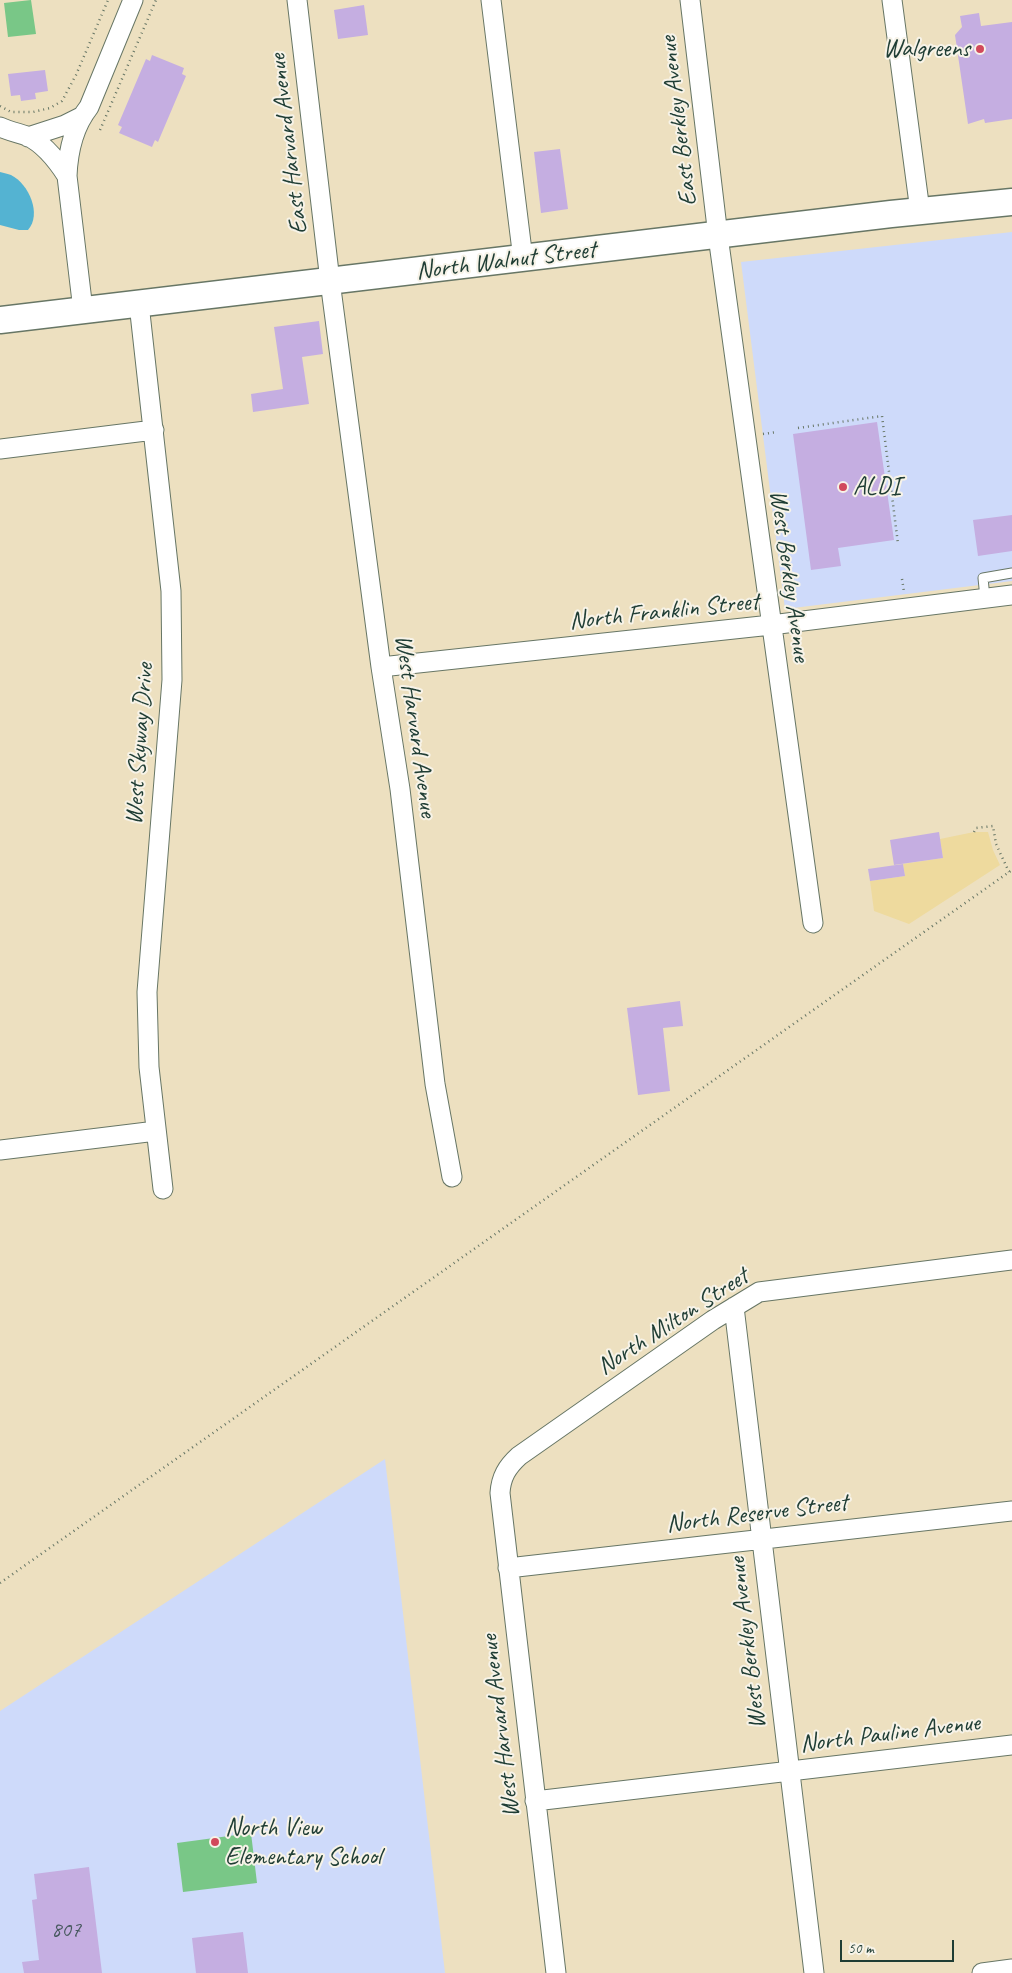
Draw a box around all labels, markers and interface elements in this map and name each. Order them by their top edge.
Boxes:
street label: East Berkley Avenue [654,34,704,208]
place label: Walgreens [883,34,970,64]
marker: Walgreens [974,43,986,55]
street label: East Harvard Avenue [263,52,315,236]
street label: North Walnut Street [414,235,598,287]
place label: ALDI [853,472,900,502]
marker: ALDI [837,481,849,493]
street label: West Berkley Avenue [762,488,816,664]
street label: North Franklin Street [568,587,760,637]
street label: West Harvard Avenue [387,633,443,819]
street label: West Skyway Drive [119,662,161,826]
street label: North Milton Street [592,1262,754,1382]
street label: North Reserve Street [665,1488,849,1540]
street label: West Berkley Avenue [723,1555,773,1731]
street label: West Harvard Avenue [475,1633,527,1819]
street label: North Pauline Avenue [798,1708,982,1760]
place label: North View Elementary School [225,1813,381,1872]
marker: North View Elementary School [209,1836,221,1848]
house number: 807 [51,1917,81,1943]
scale bar [842,1930,956,1962]
text: 50 m [848,1939,874,1958]

